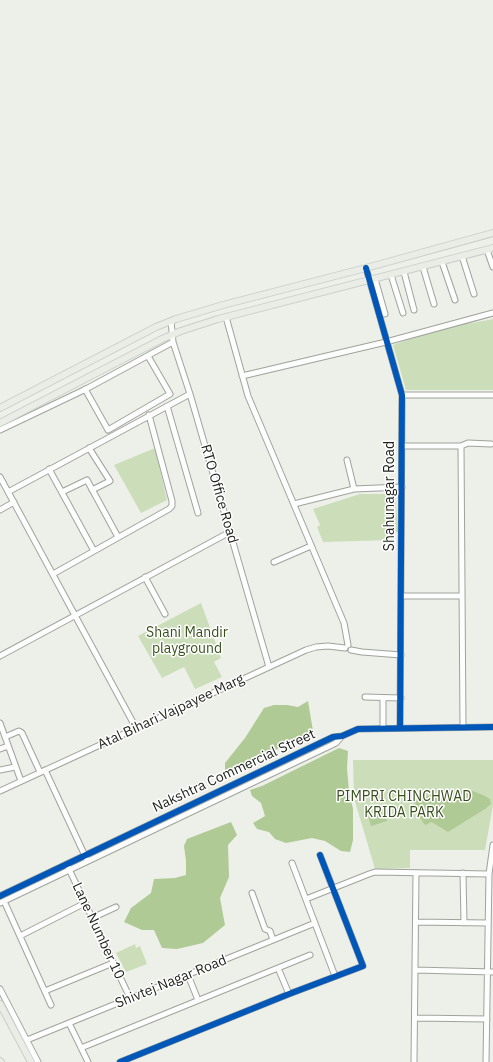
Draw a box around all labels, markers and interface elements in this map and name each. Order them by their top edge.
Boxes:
street label: Shahunagar Road [382,441,398,551]
street label: RTO Office Road [197,443,241,545]
park label: Shani Mandir playground [146,625,228,658]
street label: Atal Bihari Vajpayee Marg [95,671,247,753]
street label: Nakshtra Commercial Street [150,726,318,816]
park label: PIMPRI CHINCHWAD KRIDA PARK [336,789,472,822]
street label: Lane Number 10 [68,880,128,982]
street label: Shivtej Nagar Road [113,952,229,1012]

